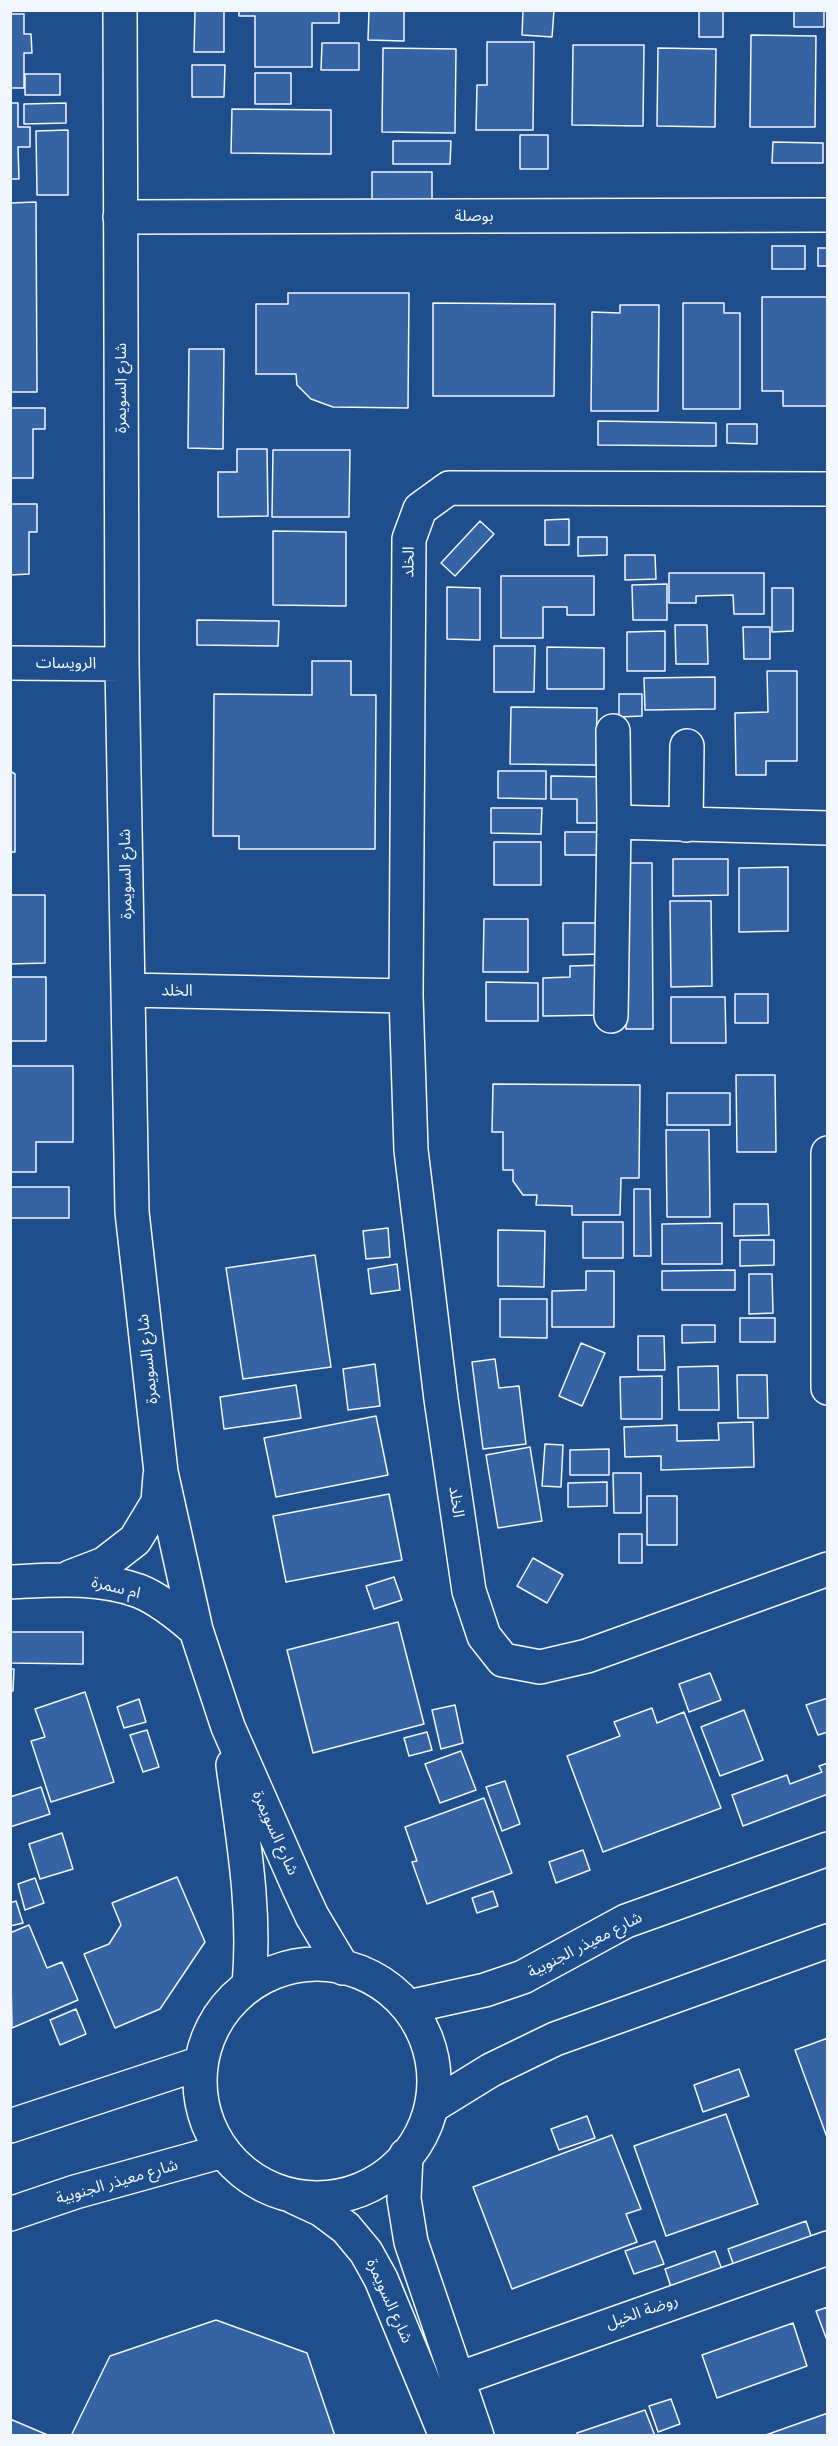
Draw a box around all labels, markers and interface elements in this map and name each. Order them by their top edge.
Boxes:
street label: بوصلة [455,206,493,226]
street label: شارع السويمرة [111,343,131,433]
street label: الخلد [399,546,419,578]
street label: الرويسات [36,653,96,673]
street label: شارع السويمرة [116,829,136,919]
street label: الخلد [161,981,193,1001]
street label: شارع السويمرة [134,1313,162,1405]
street label: الخلد [444,1485,468,1519]
street label: ام سمرة [90,1573,142,1603]
street label: شارع السويمرة [248,1788,302,1878]
street label: شارع معيذر الجنوبية [525,1908,645,1982]
street label: شارع معيذر الجنوبية [54,2155,180,2209]
street label: شارع السويمرة [362,2256,416,2346]
street label: روضة الخيل [603,2291,681,2333]

